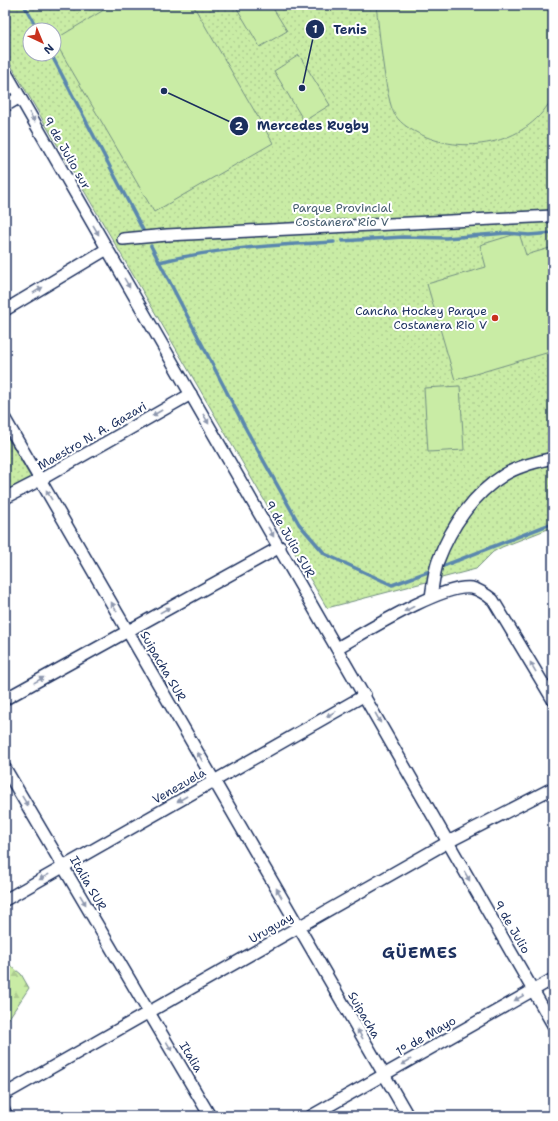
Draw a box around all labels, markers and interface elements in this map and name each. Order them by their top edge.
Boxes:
callout: Tenis [305,17,375,42]
text: 1 [312,21,318,37]
text: Tenis [333,21,367,38]
north arrow [22,22,62,62]
text: N [40,40,57,57]
one-way arrow [28,111,35,123]
callout: Mercedes Rugby [229,113,378,138]
street label: 9 de Julio sur [40,114,94,192]
text: Mercedes Rugby [257,117,369,134]
text: 2 [235,118,244,134]
park label: Parque Provincial Costanera Río V [292,200,392,230]
one-way arrow [93,224,99,236]
one-way arrow [123,277,130,288]
one-way arrow [33,286,43,294]
place label: Cancha Hockey Parque Costanera Rio V [355,303,487,333]
marker: Cancha Hockey Parque Costanera Rio V [490,313,500,323]
street label: Maestro N. A. Gazari [35,398,149,474]
one-way arrow [152,410,163,417]
one-way arrow [202,413,209,425]
one-way arrow [46,489,53,501]
street label: 9 de Julio SUR [262,498,318,580]
one-way arrow [267,526,274,538]
one-way arrow [111,602,118,613]
one-way arrow [403,606,415,612]
one-way arrow [159,607,171,613]
street label: Suipacha SUR [136,628,190,704]
one-way arrow [530,661,537,673]
one-way arrow [33,676,45,683]
one-way arrow [325,711,337,718]
one-way arrow [374,712,381,724]
one-way arrow [196,751,203,762]
street label: Venezuela [149,764,209,808]
one-way arrow [21,796,29,806]
one-way arrow [176,796,187,803]
street label: Italia SUR [66,853,110,913]
one-way arrow [464,870,471,882]
one-way arrow [38,874,50,881]
one-way arrow [276,887,283,899]
one-way arrow [79,894,86,906]
street label: 9 de Julio [490,897,534,957]
street label: Uruguay [246,909,296,947]
district label: GÜEMES [382,942,458,963]
street label: Suipacha [344,989,384,1042]
one-way arrow [513,995,525,1002]
street label: 1º de Mayo [393,1012,459,1060]
one-way arrow [357,1028,364,1040]
street label: Italia [176,1039,207,1076]
one-way arrow [165,1040,172,1051]
one-way arrow [400,1059,412,1066]

